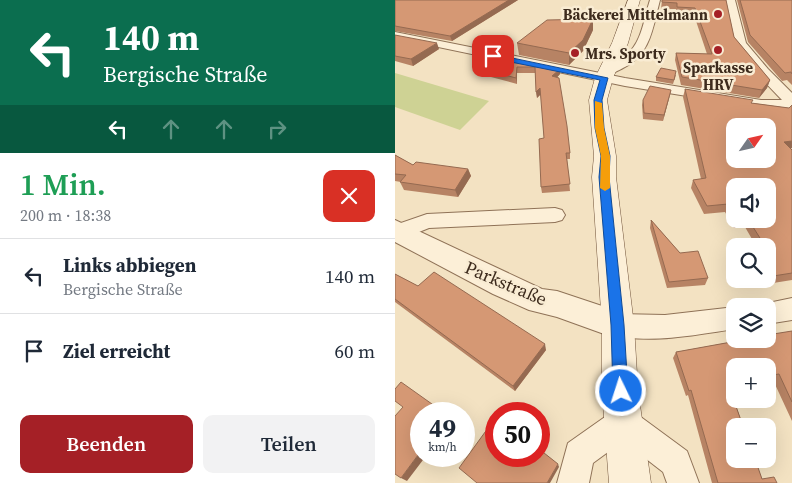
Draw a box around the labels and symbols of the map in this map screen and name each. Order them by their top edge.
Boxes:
place label: Bäckerei Mittelmann [563,4,708,25]
marker: Bäckerei Mittelmann [712,8,724,20]
pin [472,35,514,77]
place label: Mrs. Sporty [585,43,666,64]
marker: Sparkasse HRV [712,44,724,56]
marker: Mrs. Sporty [569,47,581,59]
place label: Sparkasse HRV [683,57,753,95]
north arrow [726,118,776,168]
street label: Parkstraße [461,255,551,311]
position arrow [594,364,646,416]
speed limit sign: 50 [485,402,550,467]

